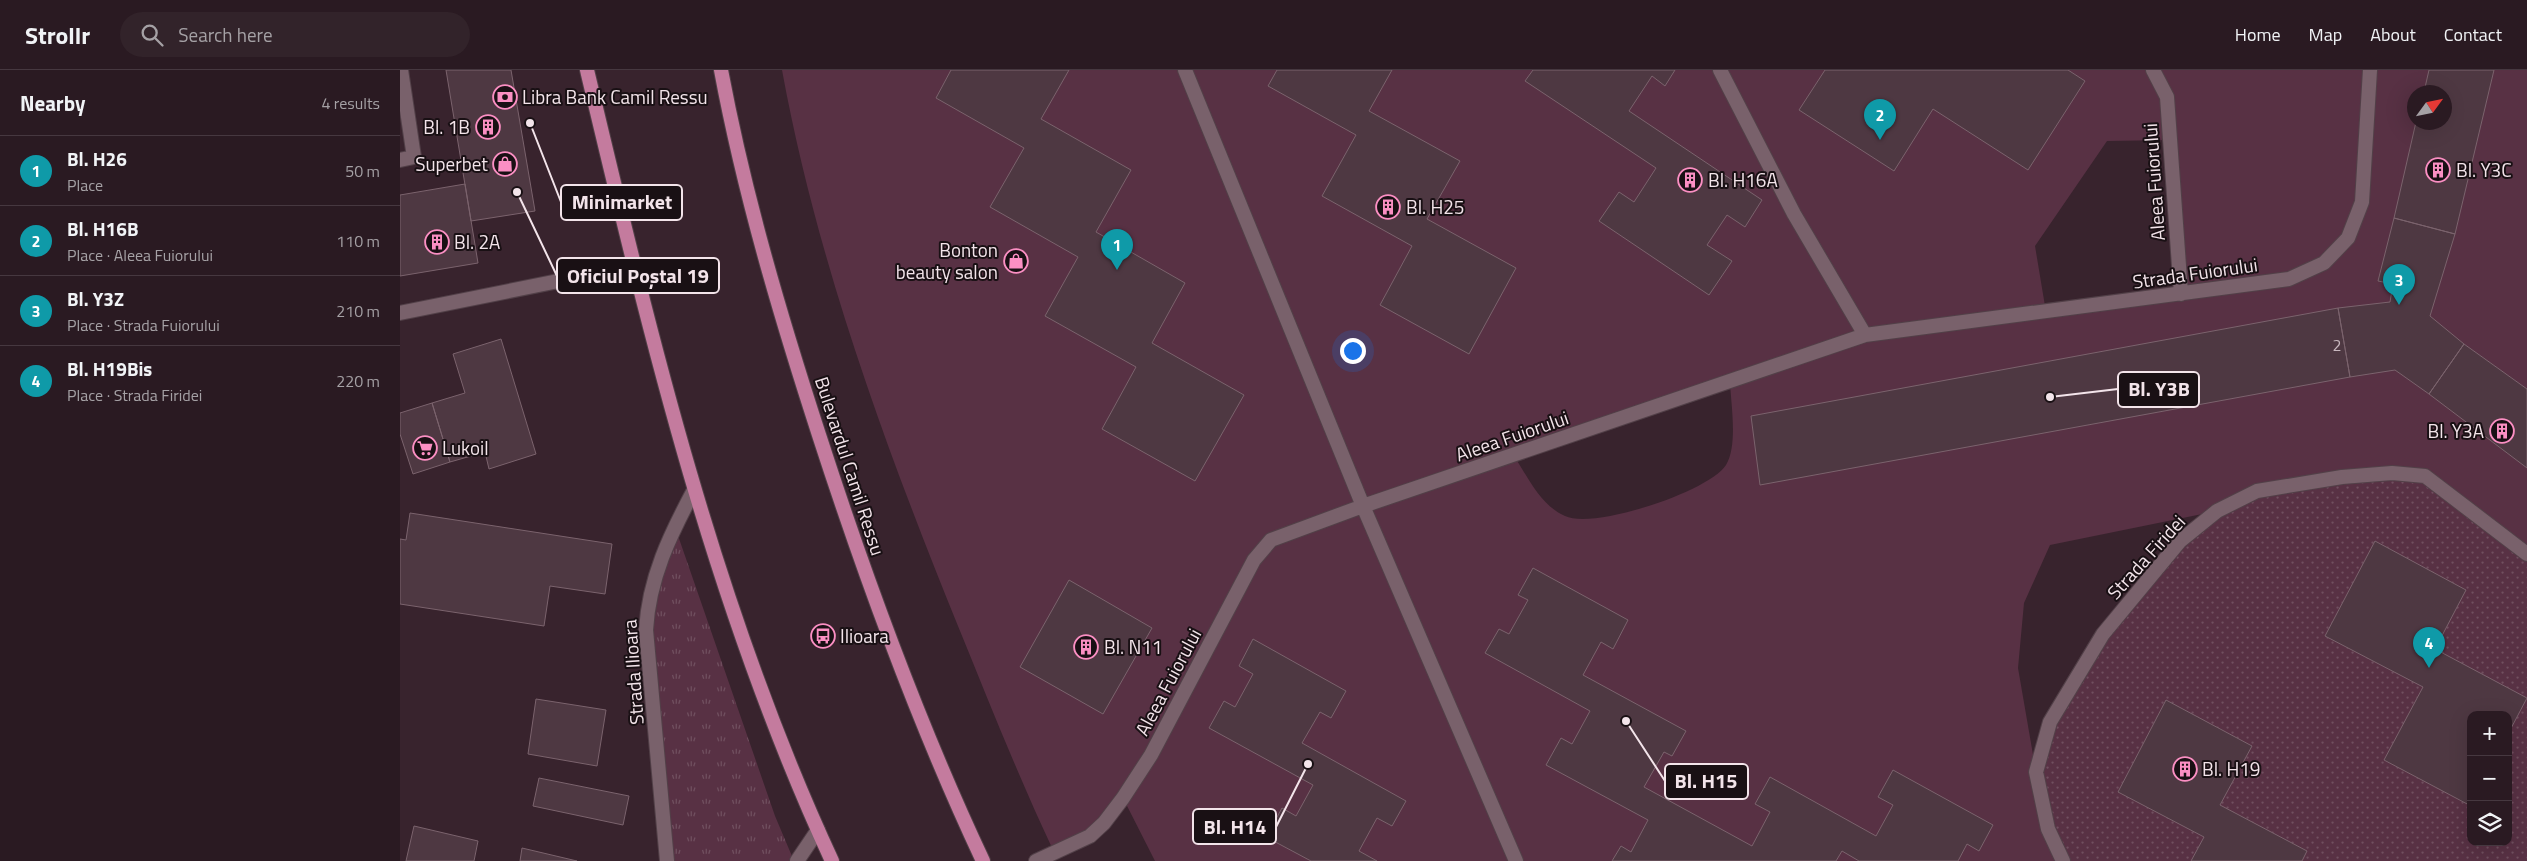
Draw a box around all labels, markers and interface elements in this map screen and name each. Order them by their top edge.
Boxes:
search box [120,12,470,57]
text: Strollr [25,17,90,53]
text: Search here [178,20,273,49]
icon: search [138,21,166,49]
text: Home [2235,21,2281,48]
text: Map [2309,21,2342,48]
text: About [2370,21,2416,48]
text: Contact [2444,21,2502,48]
place label: Libra Bank Camil Ressu [522,82,708,111]
bank icon: Libra Bank Camil Ressu [492,84,518,110]
north arrow [2407,85,2452,130]
text: Nearby [20,87,85,119]
text: 4 results [321,91,380,115]
pin: 2 [1864,99,1896,140]
place label: Bl. 1B [423,112,470,141]
building icon: Bl. 1B [475,114,501,140]
street label: Aleea Fuiorului [2135,122,2172,242]
text: Bl. H26 [67,144,127,173]
place label: Superbet [415,149,488,178]
shop icon: Superbet [492,151,518,177]
place label: Bl. Y3C [2456,155,2512,184]
building icon: Bl. Y3C [2425,157,2451,183]
text: 1 [32,159,40,183]
text: 50 m [345,159,380,183]
place label: Bl. H16A [1708,165,1778,194]
building icon: Bl. H16A [1677,167,1703,193]
text: Place [67,173,103,197]
callout: Minimarket [561,185,682,220]
text: Minimarket [572,186,672,217]
place label: Bl. H25 [1406,192,1464,221]
building icon: Bl. H25 [1375,194,1401,220]
text: Bl. H16B [67,214,138,243]
place label: Bl. 2A [454,227,500,256]
text: 2 [32,229,40,253]
text: 110 m [336,229,380,253]
building icon: Bl. 2A [424,229,450,255]
pin: 1 [1101,229,1133,270]
place label: Bonton beauty salon [896,235,998,286]
text: Place · Aleea Fuiorului [67,243,213,267]
shop icon: Bonton beauty salon [1003,248,1029,274]
street label: Strada Fuiorului [2131,249,2259,296]
callout: Oficiul Poștal 19 [557,258,719,293]
text: Oficiul Poștal 19 [567,260,709,291]
pin: 3 [2383,264,2415,305]
text: Bl. Y3Z [67,284,124,313]
text: 3 [32,299,40,323]
text: 210 m [336,299,380,323]
text: Place · Strada Fuiorului [67,313,220,337]
house number: 2 [2333,333,2341,357]
your location [1340,338,1366,364]
text: Bl. H19Bis [67,354,152,383]
text: 4 [32,369,40,393]
text: 220 m [336,369,380,393]
callout: Bl. Y3B [2118,372,2199,407]
street label: Bulevardul Camil Ressu [808,373,893,559]
text: Bl. Y3B [2128,373,2190,404]
text: Place · Strada Firidei [67,383,202,407]
street label: Aleea Fuiorului [1451,403,1572,468]
place label: Bl. Y3A [2427,416,2484,445]
building icon: Bl. Y3A [2489,418,2515,444]
place label: Lukoil [442,433,489,462]
supermarket icon: Lukoil [412,435,438,461]
street label: Strada Firidei [2100,508,2192,606]
street label: Strada Ilioara [614,618,651,726]
place label: Ilioara [840,621,889,650]
bus stop icon: Ilioara [810,623,836,649]
street label: Aleea Fuiorului [1127,623,1208,741]
pin: 4 [2413,627,2445,668]
place label: Bl. N11 [1104,632,1163,661]
building icon: Bl. N11 [1073,634,1099,660]
map controls [2467,711,2512,846]
button: + [2467,711,2512,756]
place label: Bl. H19 [2202,754,2260,783]
building icon: Bl. H19 [2172,756,2198,782]
button: − [2467,756,2512,801]
callout: Bl. H15 [1665,764,1748,799]
text: Bl. H15 [1674,765,1738,796]
button: layers [2467,801,2512,846]
callout: Bl. H14 [1193,809,1276,844]
text: Bl. H14 [1203,811,1267,842]

